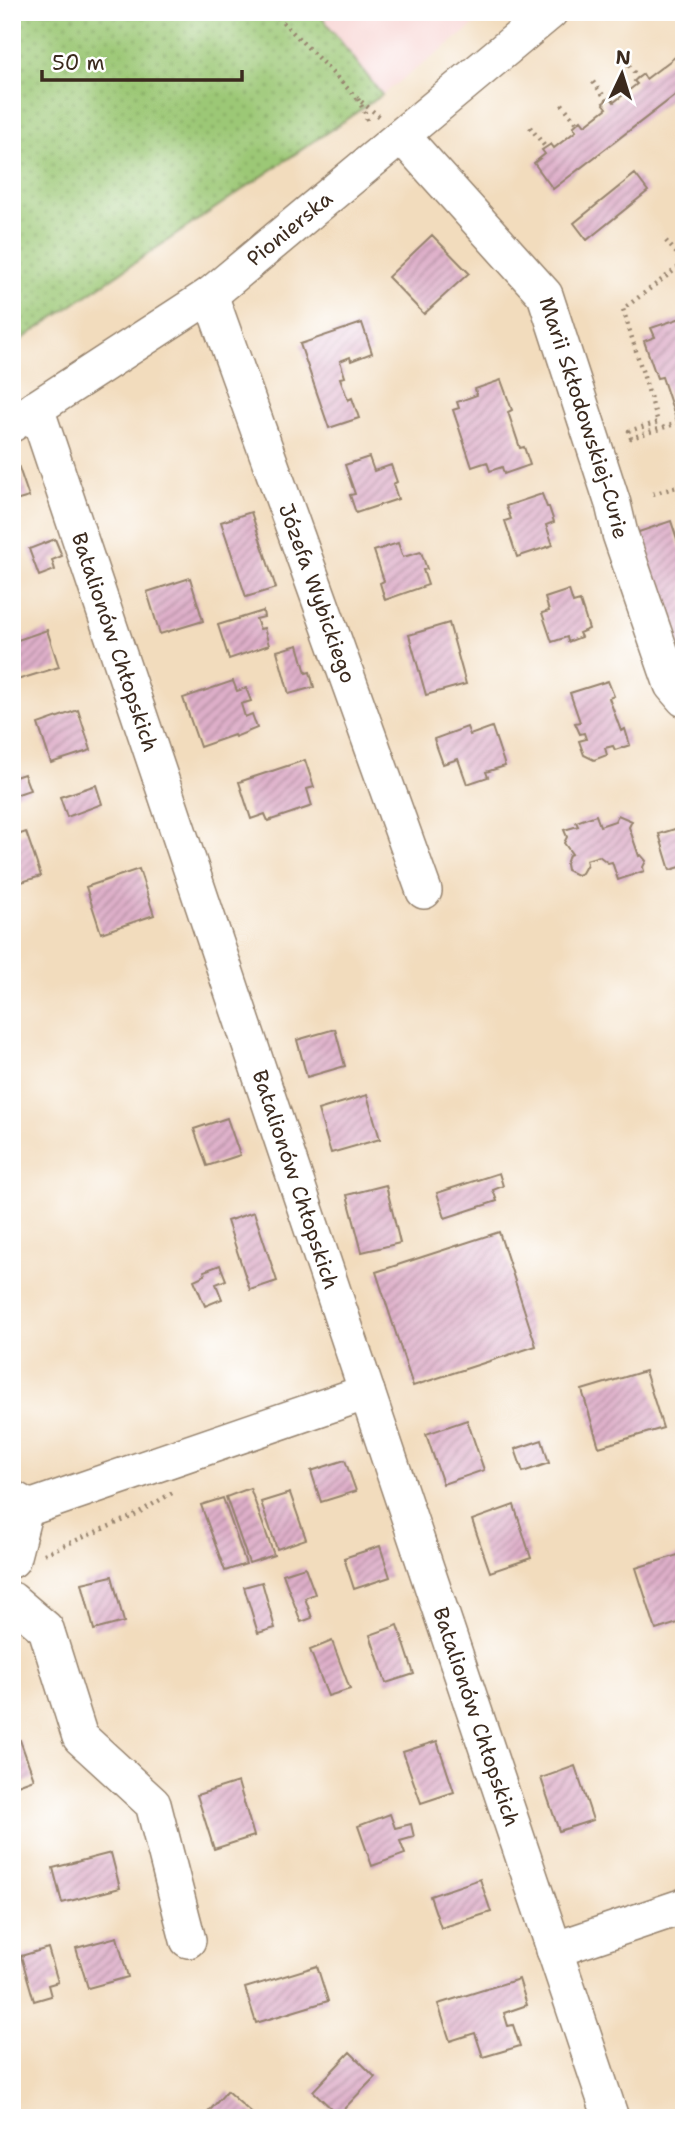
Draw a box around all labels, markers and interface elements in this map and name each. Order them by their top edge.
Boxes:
scale bar [42,38,242,82]
north arrow [588,38,658,108]
text: N [615,45,632,71]
text: 50 m [52,49,105,77]
street label: Pionierska [241,185,339,273]
street label: Marii Skłodowskiej-Curie [533,294,635,542]
street label: Józefa Wybickiego [272,500,362,687]
street label: Batalionów Chłopskich [65,529,165,755]
street label: Batalionów Chłopskich [246,1066,345,1293]
street label: Batalionów Chłopskich [426,1604,526,1830]

